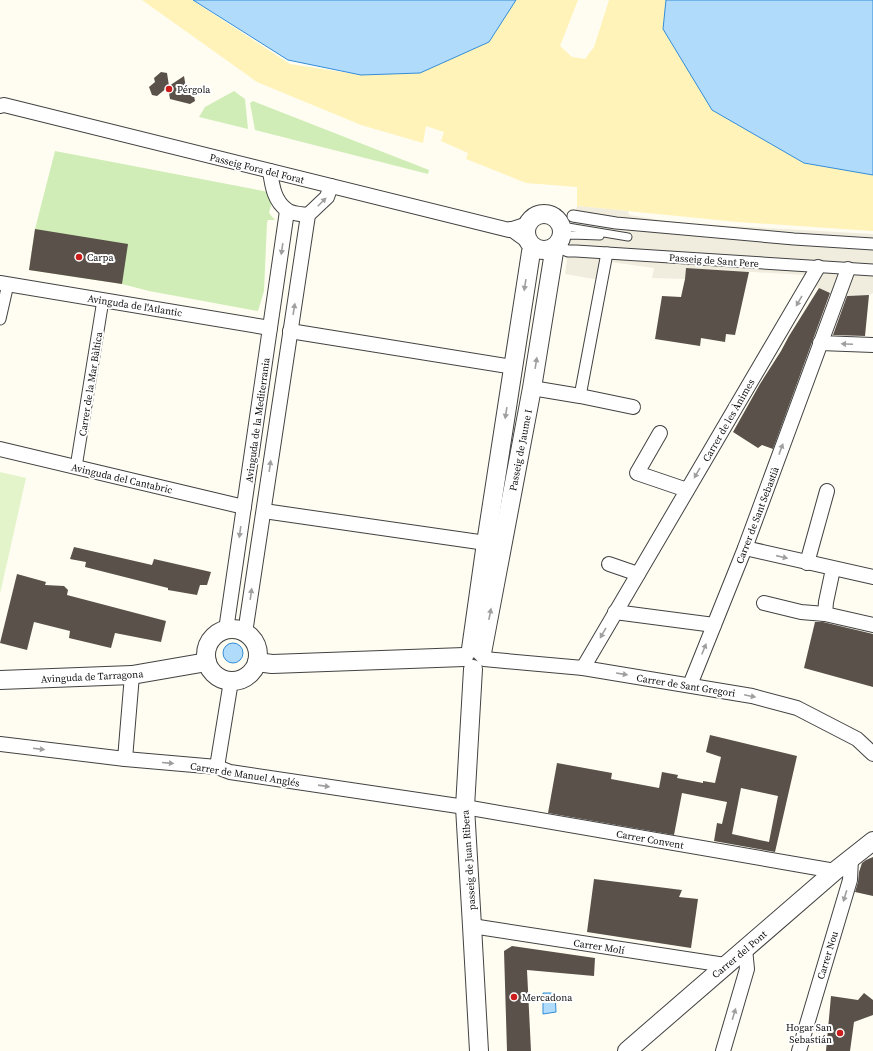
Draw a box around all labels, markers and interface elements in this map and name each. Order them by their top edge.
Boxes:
place label: Pérgola [177,83,211,96]
marker: Pérgola [164,84,174,94]
street label: Passeig Fora del Forat [208,150,306,187]
one-way arrow [317,197,327,207]
one-way arrow [279,243,285,256]
place label: Carpa [87,251,114,264]
street label: Passeig de Sant Pere [669,251,759,270]
marker: Carpa [74,252,84,262]
one-way arrow [522,279,528,291]
street label: Avinguda de l'Atlantic [87,292,183,319]
one-way arrow [795,295,802,306]
one-way arrow [291,303,297,316]
street label: Carrer de la Mar Bàltica [76,330,105,437]
one-way arrow [840,341,853,347]
street label: Avinguda de la Mediterrania [242,356,273,483]
one-way arrow [533,356,539,369]
street label: Carrer de les Ànimes [699,377,757,464]
one-way arrow [503,407,509,419]
street label: Passeig de Jaume I [506,408,535,492]
one-way arrow [779,443,785,455]
one-way arrow [267,460,273,472]
street label: Avinguda del Cantabric [70,461,174,496]
street label: Carrer de Sant Sebastià [733,464,782,566]
one-way arrow [694,467,701,479]
one-way arrow [237,526,243,538]
one-way arrow [777,554,789,560]
one-way arrow [248,588,254,600]
one-way arrow [487,608,493,620]
one-way arrow [600,627,607,639]
one-way arrow [702,643,708,655]
street label: Avinguda de Tarragona [40,667,145,686]
one-way arrow [616,671,628,677]
street label: Carrer de Sant Gregori [635,671,736,700]
one-way arrow [744,693,756,699]
one-way arrow [33,745,45,752]
street label: Carrer de Manuel Anglés [189,759,301,790]
one-way arrow [162,760,174,766]
one-way arrow [318,783,330,789]
street label: passeig de Juan Ribera [458,808,478,911]
street label: Carrer Convent [615,827,685,852]
one-way arrow [842,890,848,902]
street label: Carrer del Pont [709,927,770,981]
street label: Carrer Nou [814,929,841,981]
street label: Carrer Molí [572,936,625,957]
place label: Mercadona [522,991,573,1004]
marker: Mercadona [509,992,519,1002]
one-way arrow [731,1007,737,1019]
place label: Hogar San Sebastián [786,1021,832,1046]
marker: Hogar San Sebastián [835,1028,845,1038]

